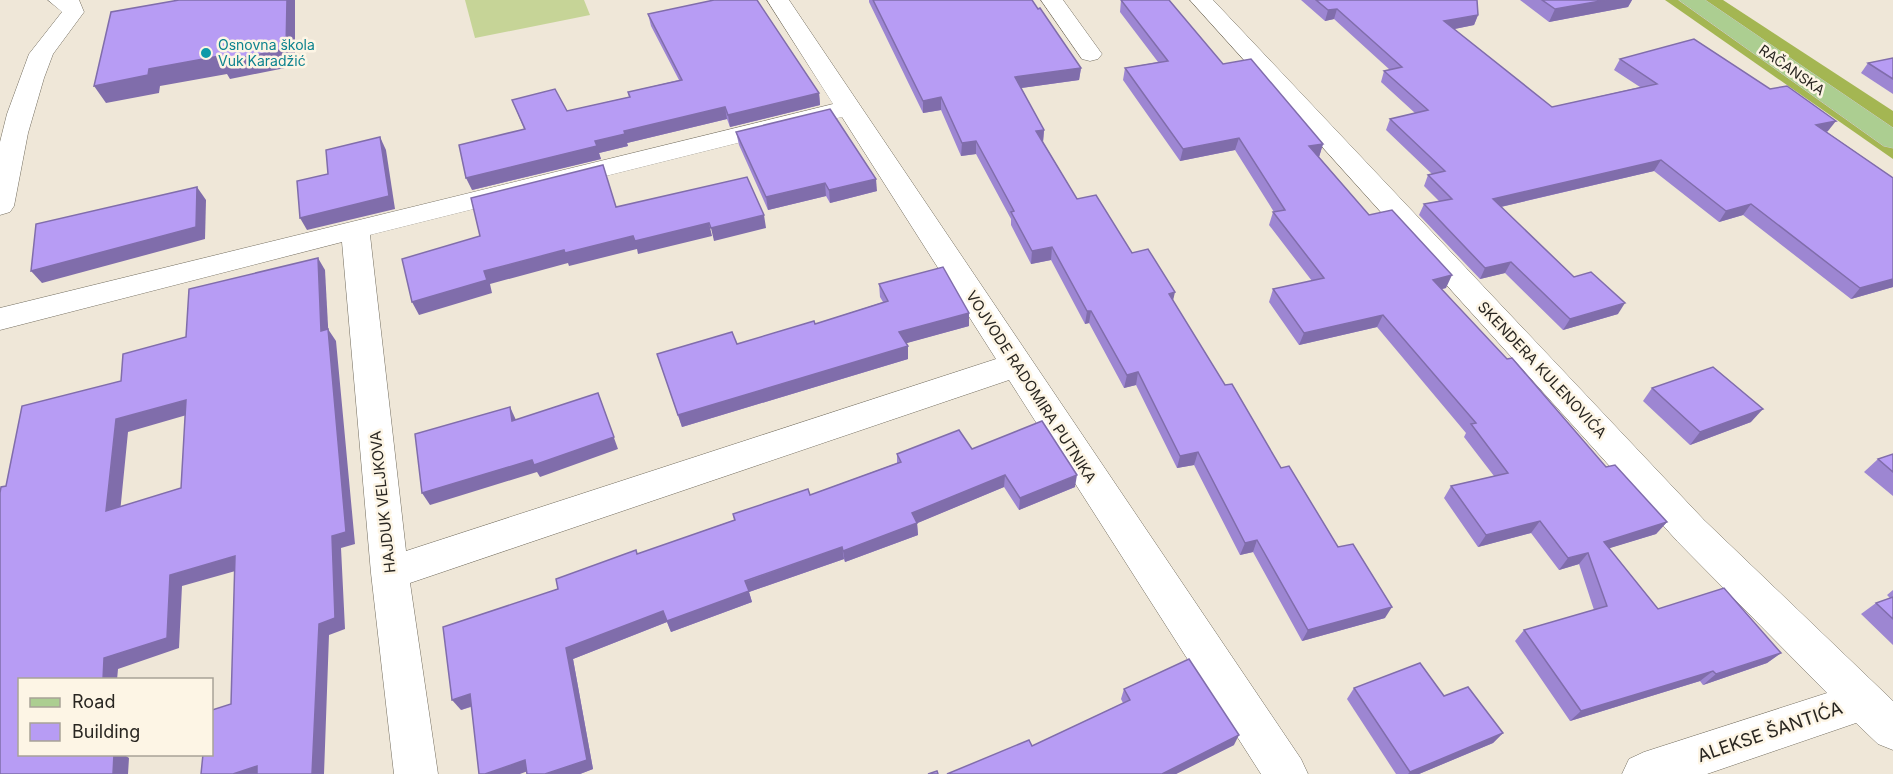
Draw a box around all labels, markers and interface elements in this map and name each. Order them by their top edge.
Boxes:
place label: Osnovna škola Vuk Karadžić [218,36,315,69]
street label: RAČANSKA [1756,41,1829,99]
marker: Osnovna škola Vuk Karadžić [199,46,213,60]
street label: VOJVODE RADOMIRA PUTNIKA [962,287,1101,486]
street label: SKENDERA KULENOVIĆA [1474,297,1611,442]
street label: HAJDUK VELJKOVA [366,430,399,574]
legend [18,678,213,756]
text: Road [72,691,115,712]
street label: ALEKSE ŠANTIĆA [1694,696,1845,766]
text: Building [72,721,140,742]

